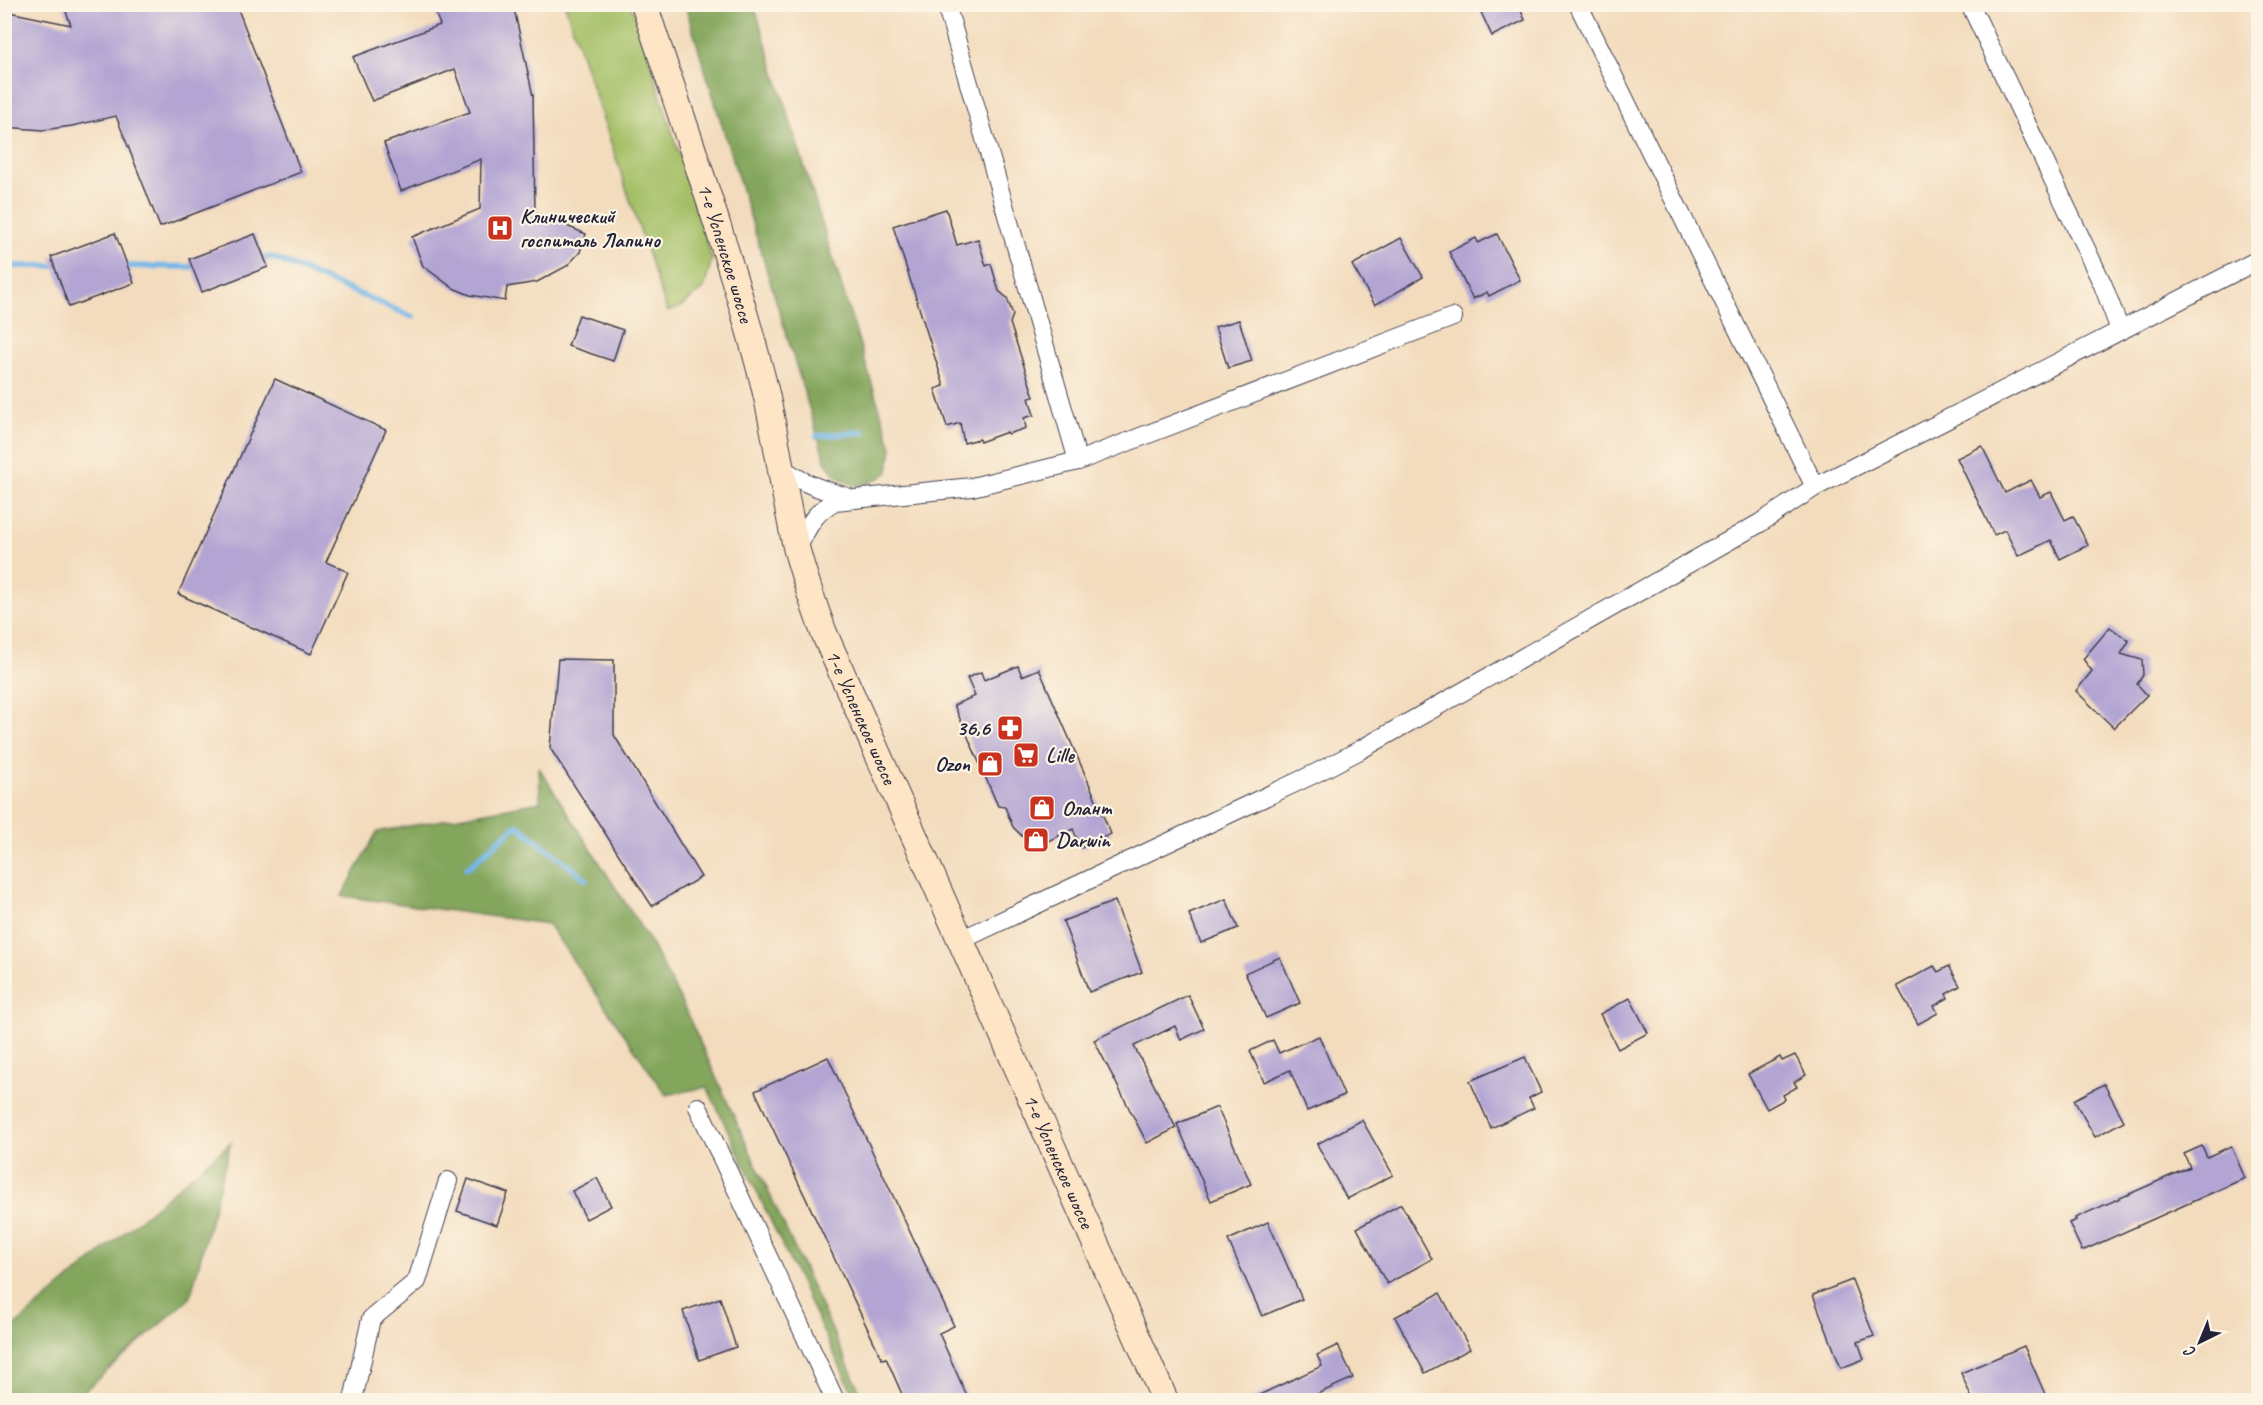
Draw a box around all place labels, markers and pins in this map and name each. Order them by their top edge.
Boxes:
place label: Клинический госпиталь Лапино [520,203,662,253]
hospital icon: Клинический госпиталь Лапино [485,213,515,243]
pharmacy icon: 36,6 [995,713,1025,743]
place label: 36,6 [957,715,992,741]
supermarket icon: Lille [1011,740,1041,770]
place label: Lille [1046,742,1076,768]
shop icon: Ozon [975,749,1005,779]
place label: Ozon [935,751,970,777]
shop icon: Олант [1027,793,1057,823]
place label: Олант [1062,795,1113,821]
shop icon: Darwin [1021,825,1051,855]
place label: Darwin [1056,827,1111,853]

